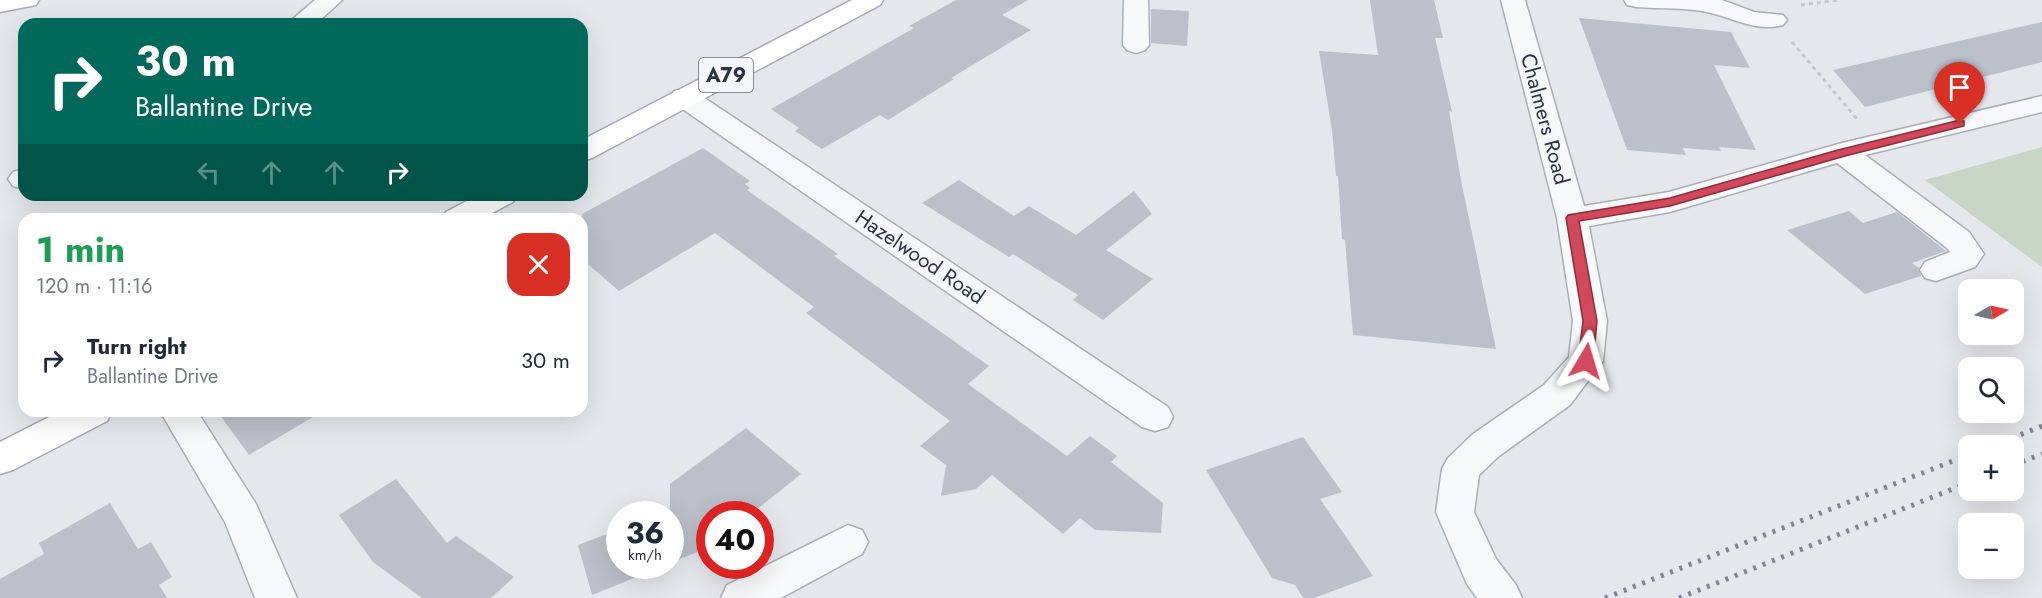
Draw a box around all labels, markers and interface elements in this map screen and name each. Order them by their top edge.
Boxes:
text: 30 m [135,31,236,92]
icon: right [36,42,114,120]
street label: Chalmers Road [1513,50,1577,188]
road number: A79 [699,58,753,92]
pin [1934,62,1985,124]
icon: arrive [1943,71,1976,104]
text: Ballantine Drive [135,87,312,126]
icon: left [192,156,225,189]
icon: ahead [255,156,288,189]
icon: ahead [318,156,351,189]
icon: right [381,156,414,189]
street label: Hazelwood Road [849,202,991,312]
text: 1 min [36,223,125,275]
button: close [507,233,570,296]
text: 120 m · 11:16 [36,272,153,301]
north arrow [1958,279,2024,345]
map controls [1958,279,2024,579]
position arrow [1554,329,1618,393]
text: Turn right [87,330,187,362]
icon: right [36,344,69,377]
text: 30 m [521,344,570,376]
button: search [1958,357,2024,423]
text: Ballantine Drive [87,362,218,391]
button: + [1958,435,2024,501]
speed limit sign: 40 [696,501,774,579]
text: 36 [626,511,664,554]
button: − [1958,513,2024,579]
text: km/h [628,544,662,566]

